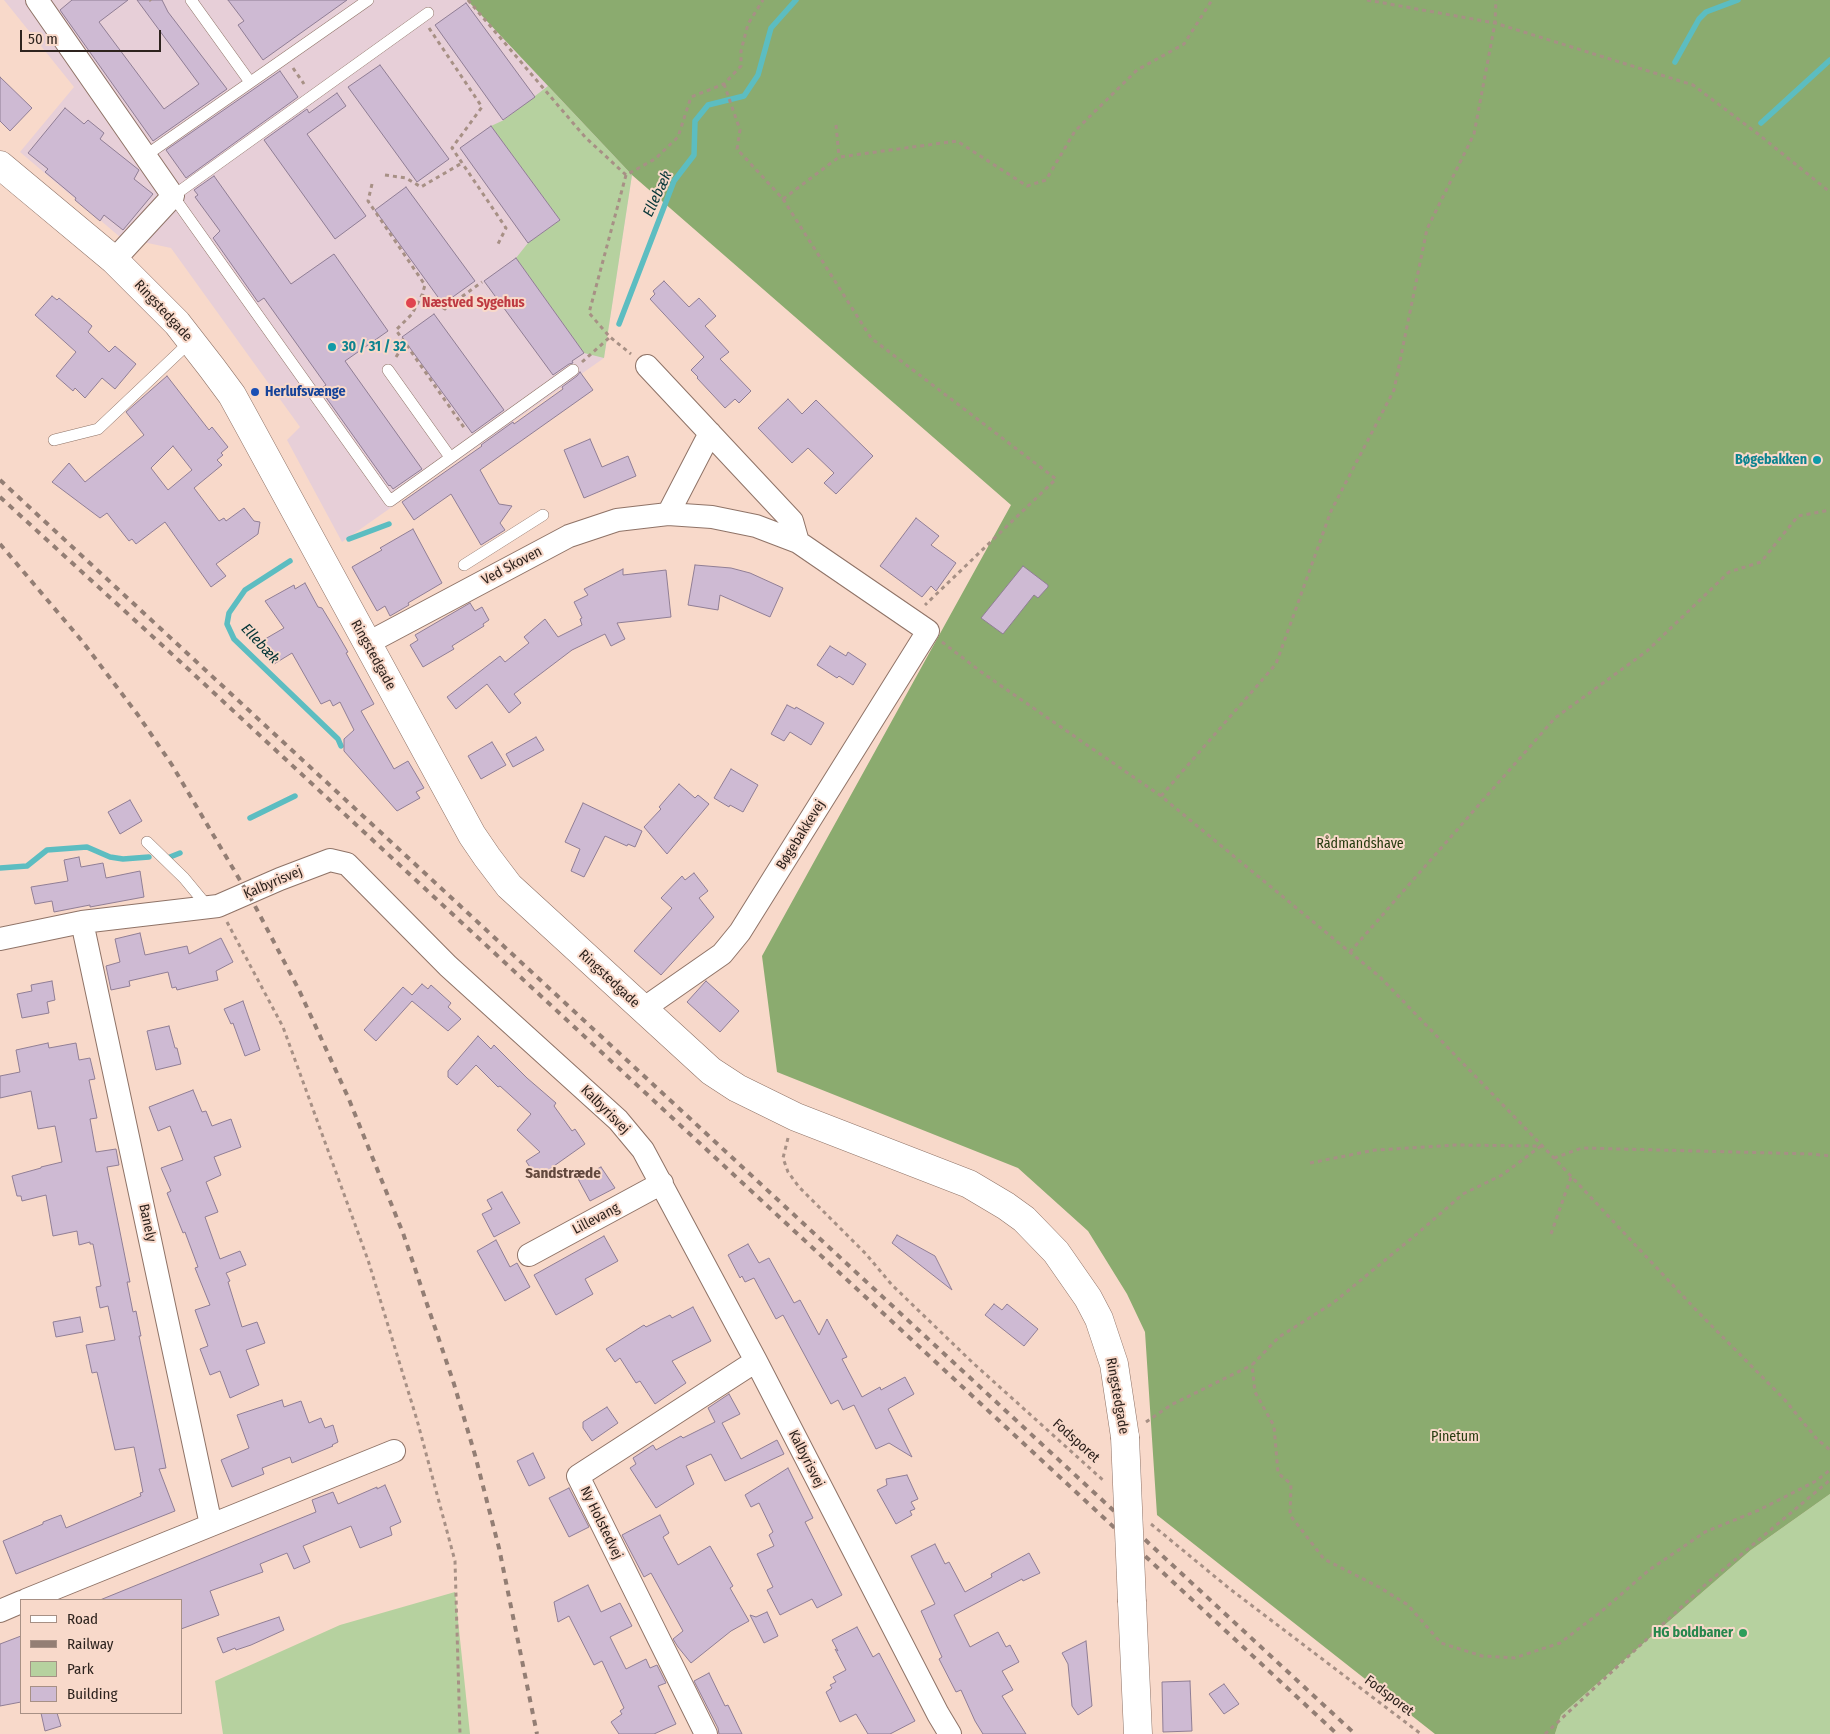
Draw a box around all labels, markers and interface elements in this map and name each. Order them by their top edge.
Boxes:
scale bar [22,20,164,52]
text: 50 m [28,30,58,48]
water label: Ellebæk [640,168,676,220]
street label: Ringstedgade [130,277,196,345]
place label: Næstved Sygehus [422,295,525,311]
marker: Næstved Sygehus [404,296,418,310]
place label: 30 / 31 / 32 [342,339,406,355]
marker: 30 / 31 / 32 [326,341,338,353]
place label: Herlufsvænge [265,384,345,400]
marker: Herlufsvænge [249,386,261,398]
place label: Bøgebakken [1735,452,1807,468]
marker: Bøgebakken [1811,454,1823,466]
street label: Ved Skoven [479,543,545,589]
street label: Ringstedgade [347,617,399,693]
water label: Ellebæk [237,620,283,668]
street label: Bøgebakkevej [773,797,829,873]
park label: Rådmandshave [1316,836,1404,852]
street label: Kalbyrisvej [241,863,305,903]
street label: Ringstedgade [575,946,643,1012]
street label: Kalbyrisvej [577,1082,633,1138]
district label: Sandstræde [525,1165,601,1183]
street label: Lillevang [570,1200,622,1238]
street label: Banely [135,1202,159,1244]
street label: Ringstedgade [1102,1356,1132,1436]
street label: Fodsporet [1049,1416,1103,1466]
street label: Kalbyrisvej [784,1427,828,1491]
park label: Pinetum [1431,1429,1479,1445]
street label: Ny Holstedvej [576,1484,626,1562]
legend [20,1599,182,1714]
text: Road [67,1610,98,1628]
place label: HG boldbaner [1653,1625,1733,1641]
marker: HG boldbaner [1737,1627,1749,1639]
text: Railway [67,1635,114,1653]
text: Park [67,1660,94,1678]
street label: Fodsporet [1361,1672,1417,1720]
text: Building [67,1685,118,1703]

